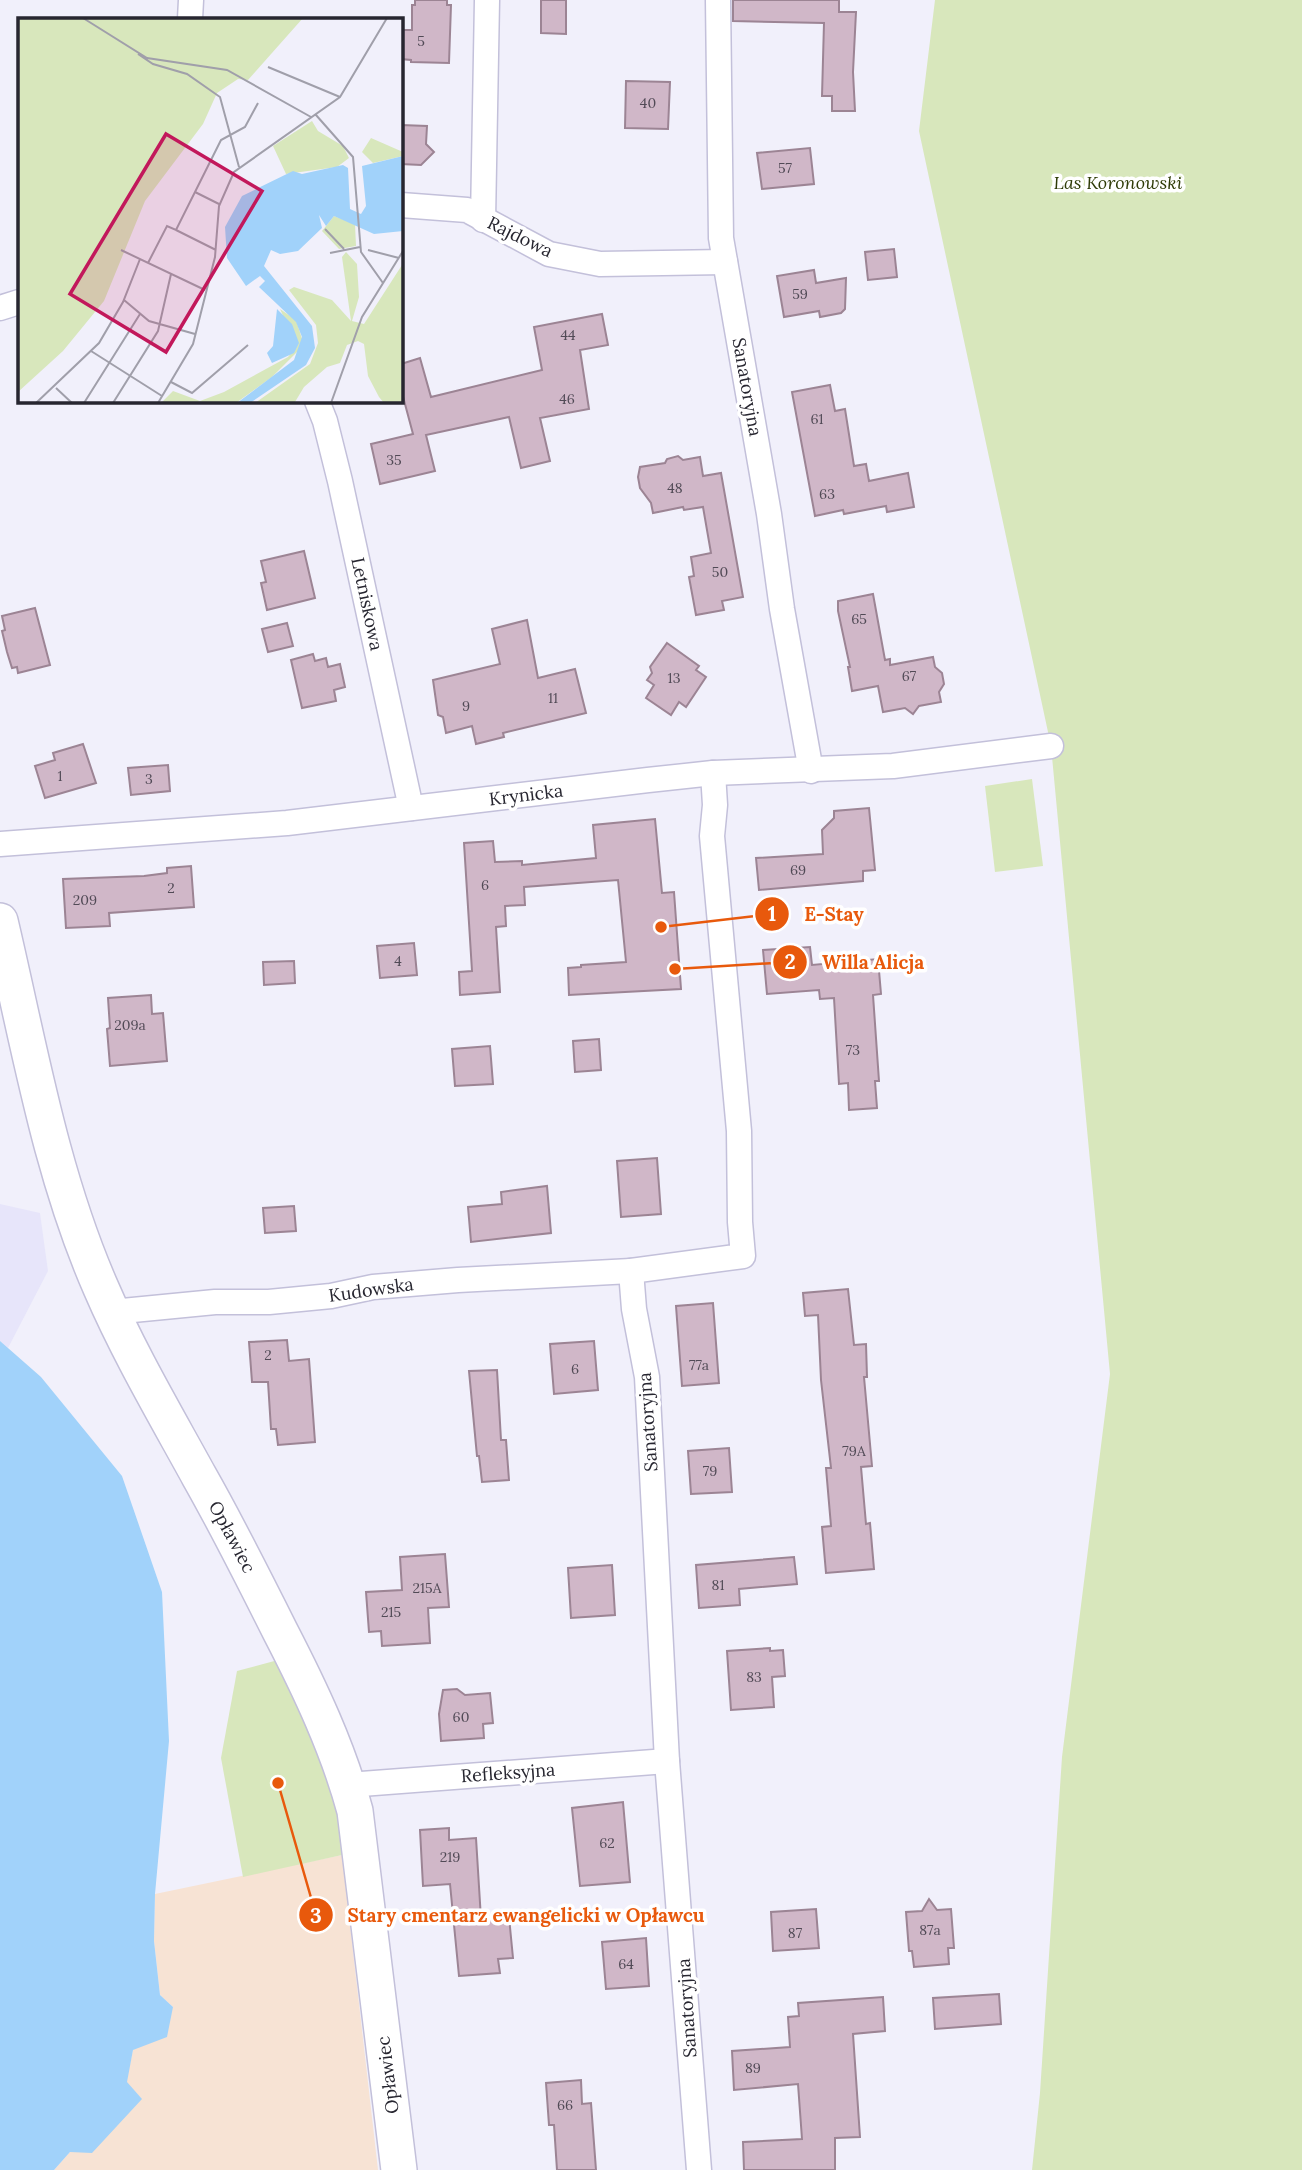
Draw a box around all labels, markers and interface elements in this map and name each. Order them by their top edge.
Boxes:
inset map [18,18,402,402]
house number: 5 [417,32,425,50]
house number: 40 [640,94,656,112]
house number: 57 [778,159,793,177]
park label: Las Koronowski [1054,171,1183,194]
street label: Rajdowa [484,211,557,262]
house number: 59 [792,285,808,303]
house number: 44 [560,326,576,344]
street label: Sanatoryjna [728,336,767,438]
house number: 46 [559,390,575,408]
house number: 61 [810,410,824,428]
house number: 35 [386,451,402,469]
house number: 48 [667,479,683,497]
house number: 63 [819,485,835,503]
street label: Letniskowa [346,555,389,653]
house number: 50 [712,563,728,581]
house number: 65 [851,610,867,628]
house number: 67 [902,667,917,685]
house number: 13 [668,669,681,687]
house number: 11 [548,689,558,707]
house number: 9 [462,697,470,715]
house number: 1 [57,767,63,785]
house number: 3 [145,770,153,788]
street label: Krynicka [488,779,564,810]
house number: 69 [790,861,806,879]
house number: 6 [481,876,489,894]
house number: 2 [167,879,175,897]
house number: 209 [73,891,97,909]
callout: E-Stay [755,894,877,934]
text: 1 [768,900,776,927]
text: E-Stay [804,902,864,926]
callout: Willa Alicja [772,942,938,982]
text: 2 [784,948,796,975]
text: Willa Alicja [822,950,924,974]
house number: 4 [394,952,402,970]
house number: 209a [114,1016,146,1034]
house number: 73 [846,1041,860,1059]
street label: Kudowska [327,1272,415,1307]
house number: 2 [264,1346,272,1364]
house number: 77a [689,1356,709,1374]
house number: 6 [571,1360,579,1378]
street label: Sanatoryjna [633,1372,662,1473]
house number: 79A [842,1442,866,1460]
house number: 79 [703,1462,717,1480]
street label: Opławiec [204,1497,261,1577]
house number: 81 [712,1576,724,1594]
house number: 215A [412,1579,442,1597]
house number: 215 [381,1603,401,1621]
house number: 83 [746,1668,762,1686]
house number: 60 [453,1708,469,1726]
street label: Refleksyjna [460,1758,556,1787]
house number: 62 [599,1834,615,1852]
house number: 219 [440,1848,460,1866]
callout: Stary cmentarz ewangelicki w Opławcu [298,1895,718,1935]
text: 3 [310,1902,322,1929]
text: Stary cmentarz ewangelicki w Opławcu [347,1903,705,1927]
house number: 87a [919,1921,941,1939]
house number: 87 [788,1924,803,1942]
house number: 64 [618,1955,634,1973]
street label: Sanatoryjna [672,1958,701,2059]
street label: Opławiec [371,2035,404,2115]
house number: 89 [745,2059,761,2077]
house number: 66 [557,2096,573,2114]

